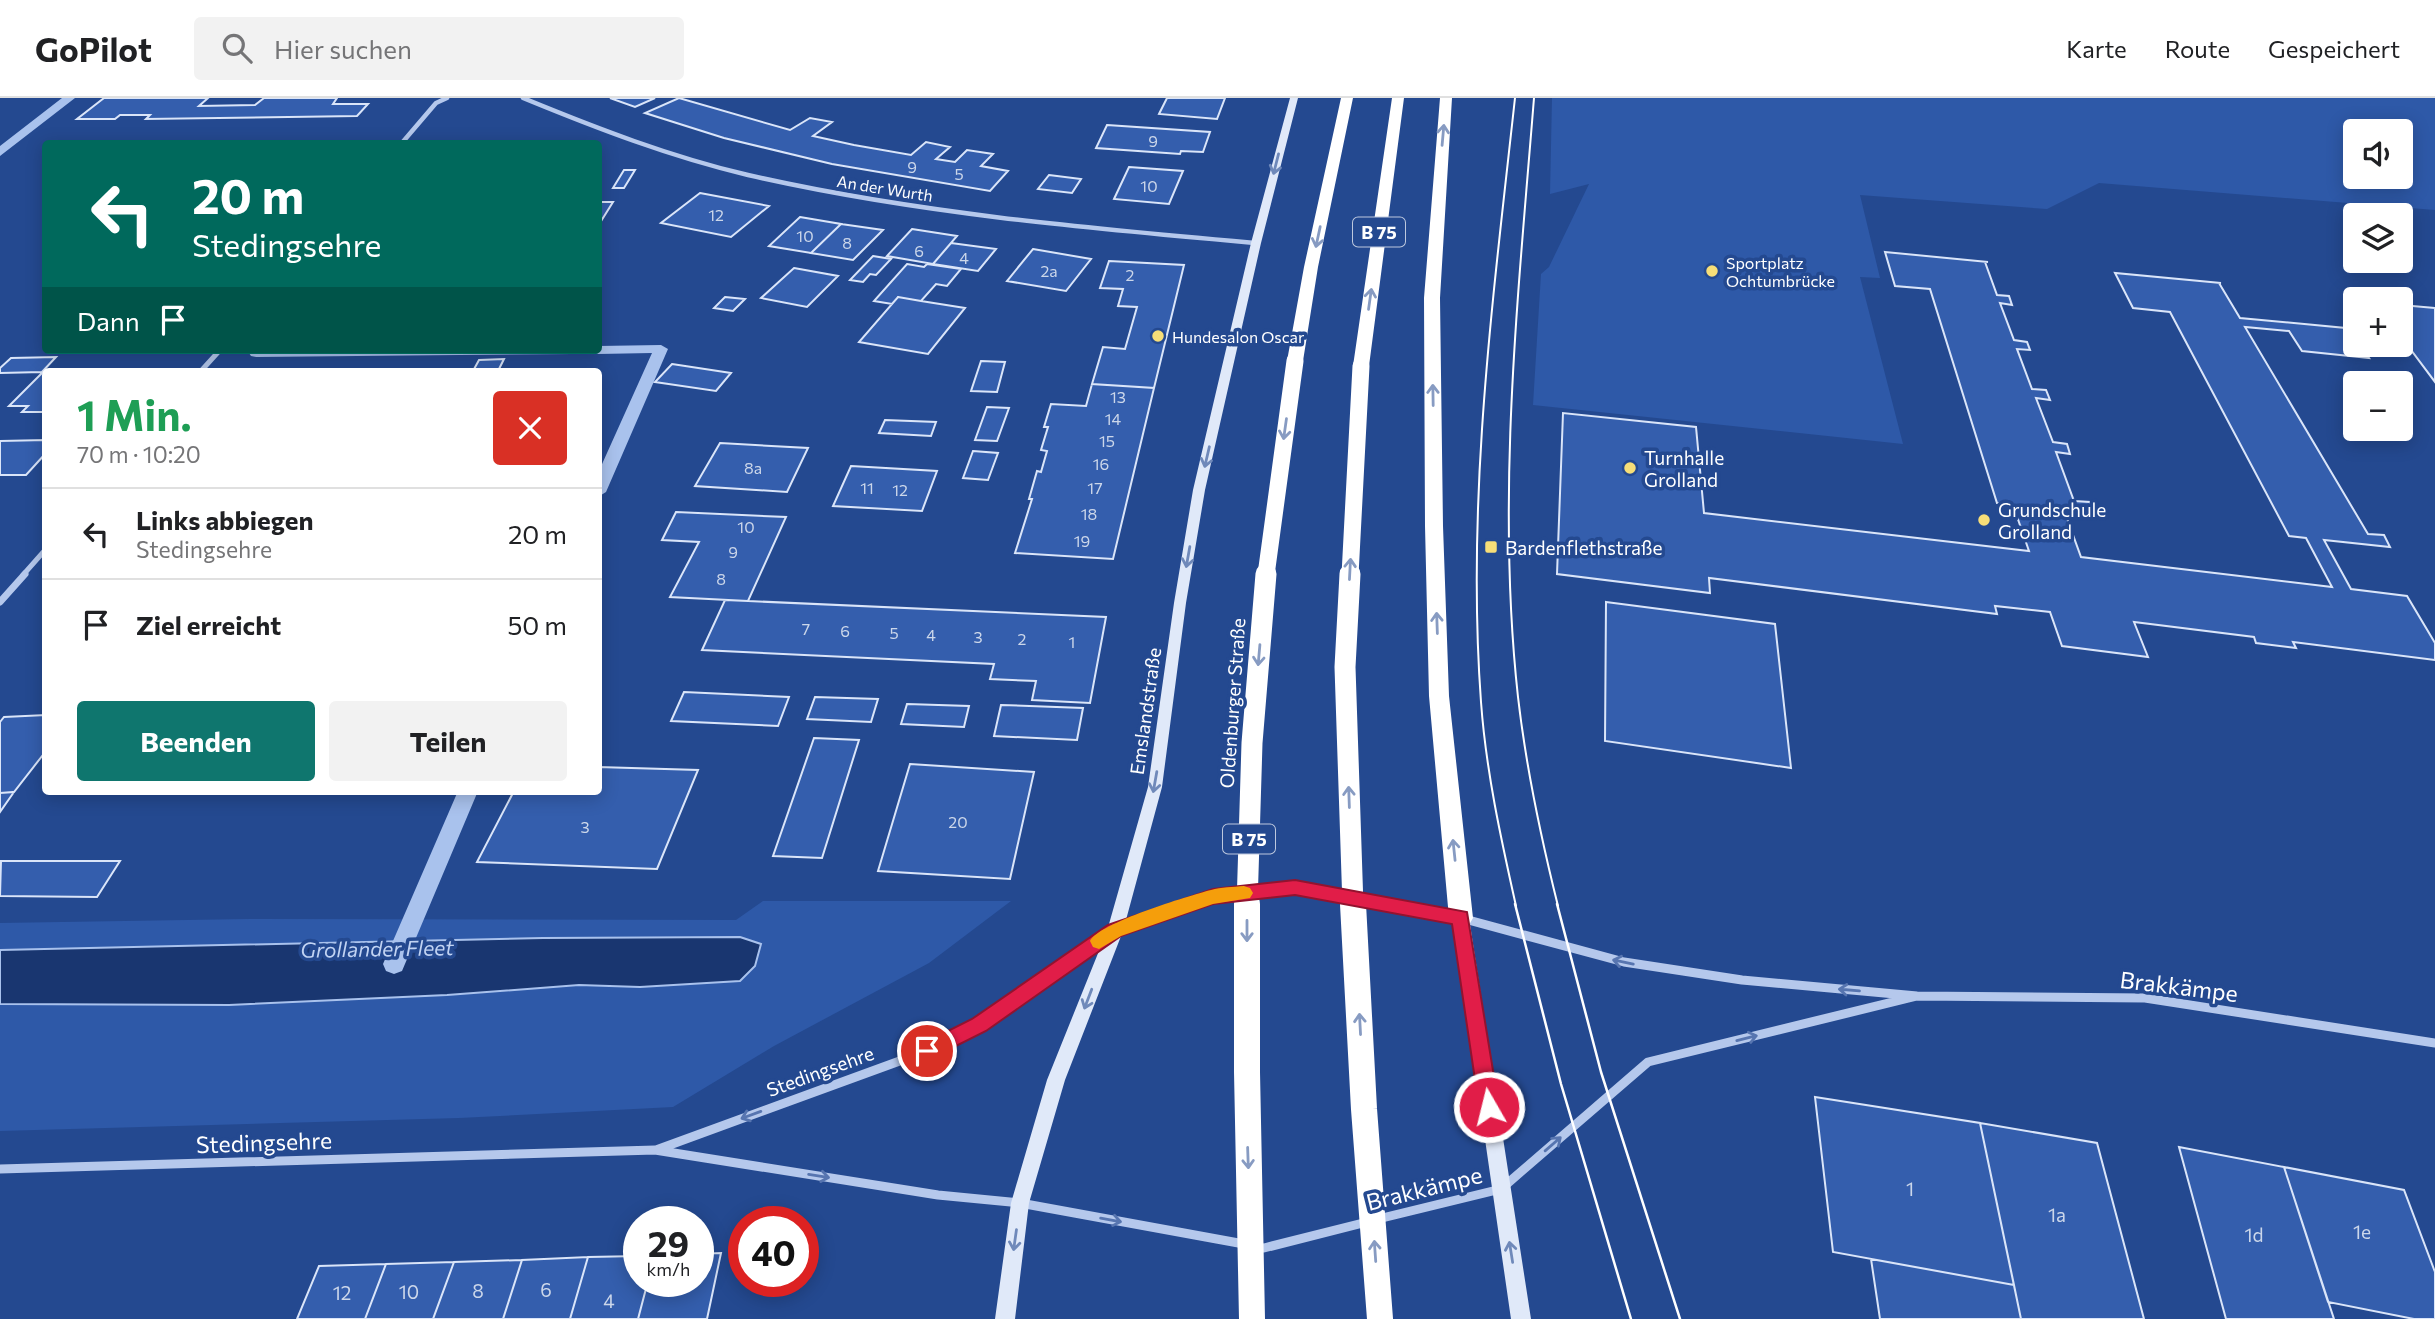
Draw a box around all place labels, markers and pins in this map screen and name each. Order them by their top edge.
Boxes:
place label: Sportplatz Ochtumbrücke [1726,253,1835,290]
marker: Sportplatz Ochtumbrücke [1704,263,1720,279]
place label: Hundesalon Oscar [1172,327,1305,346]
marker: Hundesalon Oscar [1150,328,1166,344]
place label: Turnhalle Grolland [1644,446,1724,491]
marker: Turnhalle Grolland [1622,460,1638,476]
place label: Grundschule Grolland [1998,498,2106,543]
marker: Grundschule Grolland [1976,512,1992,528]
place label: Bardenflethstraße [1505,536,1663,559]
marker: Bardenflethstraße [1483,539,1499,555]
pin [897,1021,957,1081]

